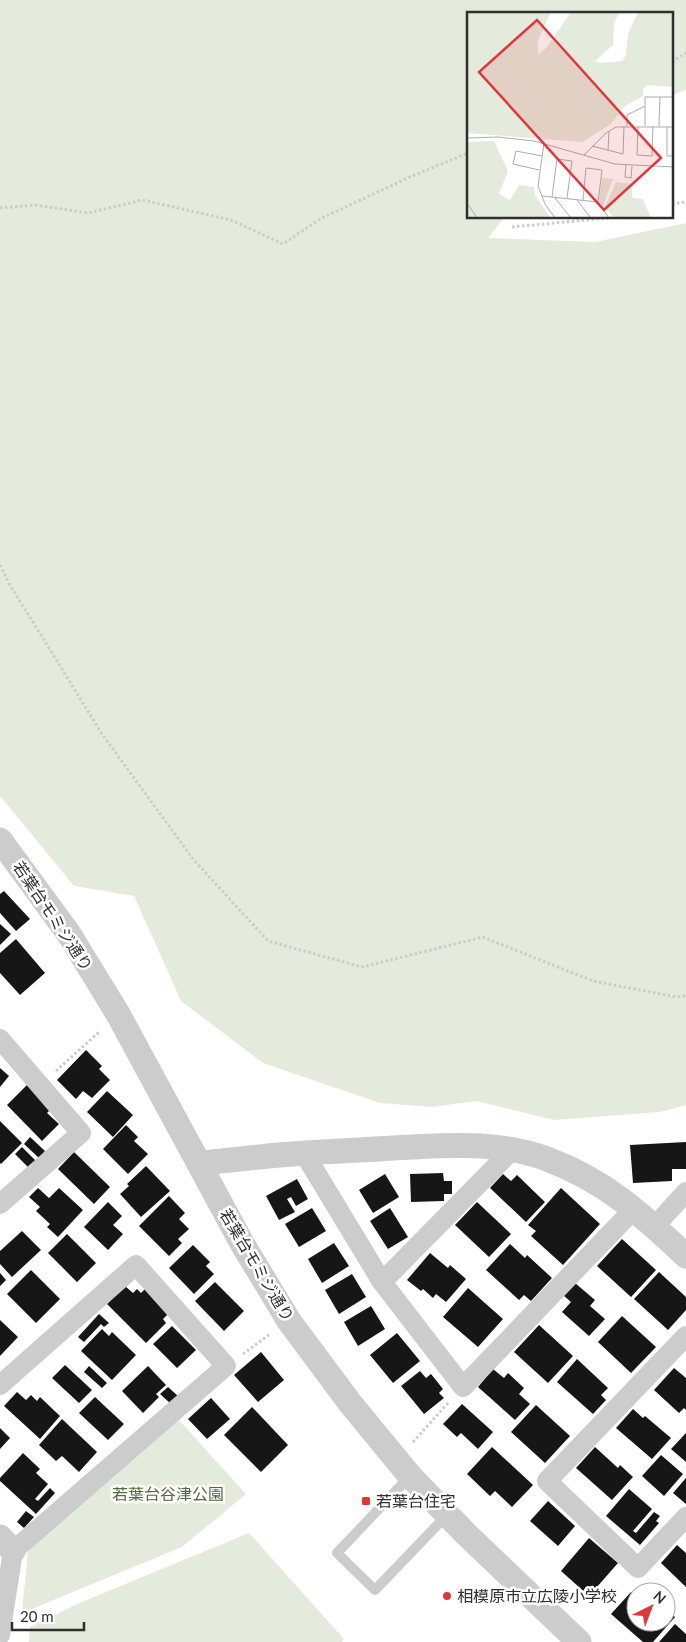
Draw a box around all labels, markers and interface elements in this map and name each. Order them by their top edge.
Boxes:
inset map [467,12,674,219]
street label: 若葉台モミジ通り [10,857,97,974]
street label: 若葉台モミジ通り [216,1205,299,1325]
park label: 若葉台谷津公園 [112,1484,224,1503]
place label: 若葉台住宅 [376,1491,456,1510]
marker: 若葉台住宅 [360,1495,372,1507]
north arrow [626,1582,676,1632]
place label: 相模原市立広陵小学校 [457,1586,617,1605]
text: N [650,1587,670,1607]
marker: 相模原市立広陵小学校 [441,1590,453,1602]
scale bar [12,1600,85,1632]
text: 20 m [20,1607,54,1625]

